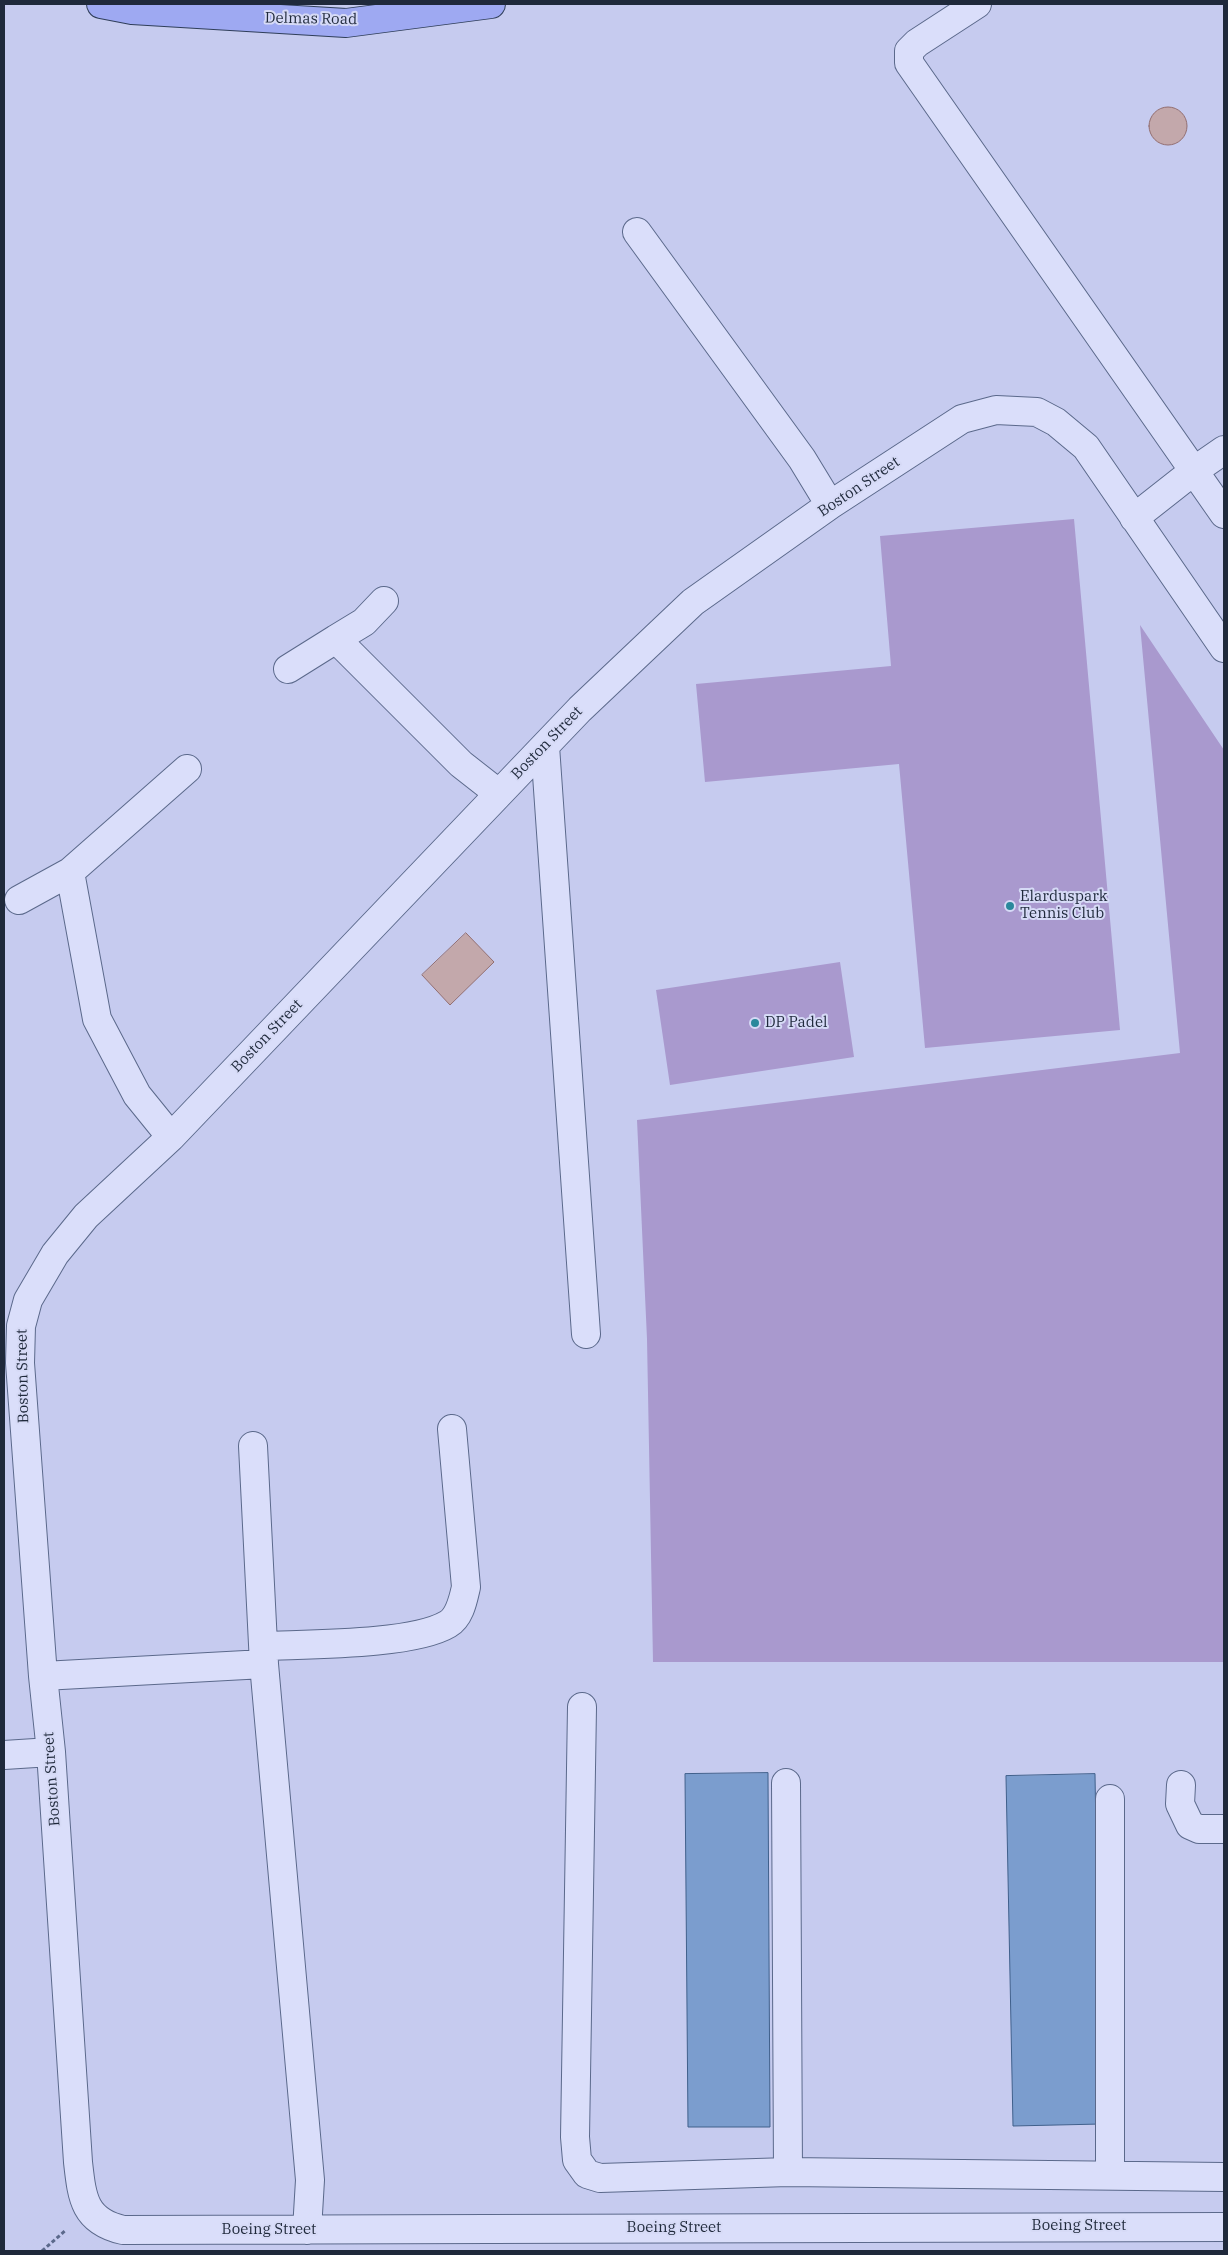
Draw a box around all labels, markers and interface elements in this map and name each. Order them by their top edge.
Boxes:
street label: Delmas Road [265,9,357,29]
street label: Boston Street [815,453,903,521]
street label: Boston Street [508,703,586,783]
place label: Elarduspark Tennis Club [1020,888,1108,923]
marker: Elarduspark Tennis Club [1004,900,1016,912]
street label: Boston Street [228,996,306,1076]
place label: DP Padel [765,1014,827,1032]
marker: DP Padel [749,1017,761,1029]
street label: Boston Street [13,1329,33,1423]
street label: Boston Street [40,1731,64,1827]
street label: Boeing Street [1032,2217,1126,2235]
street label: Boeing Street [627,2219,721,2237]
street label: Boeing Street [222,2221,316,2239]

